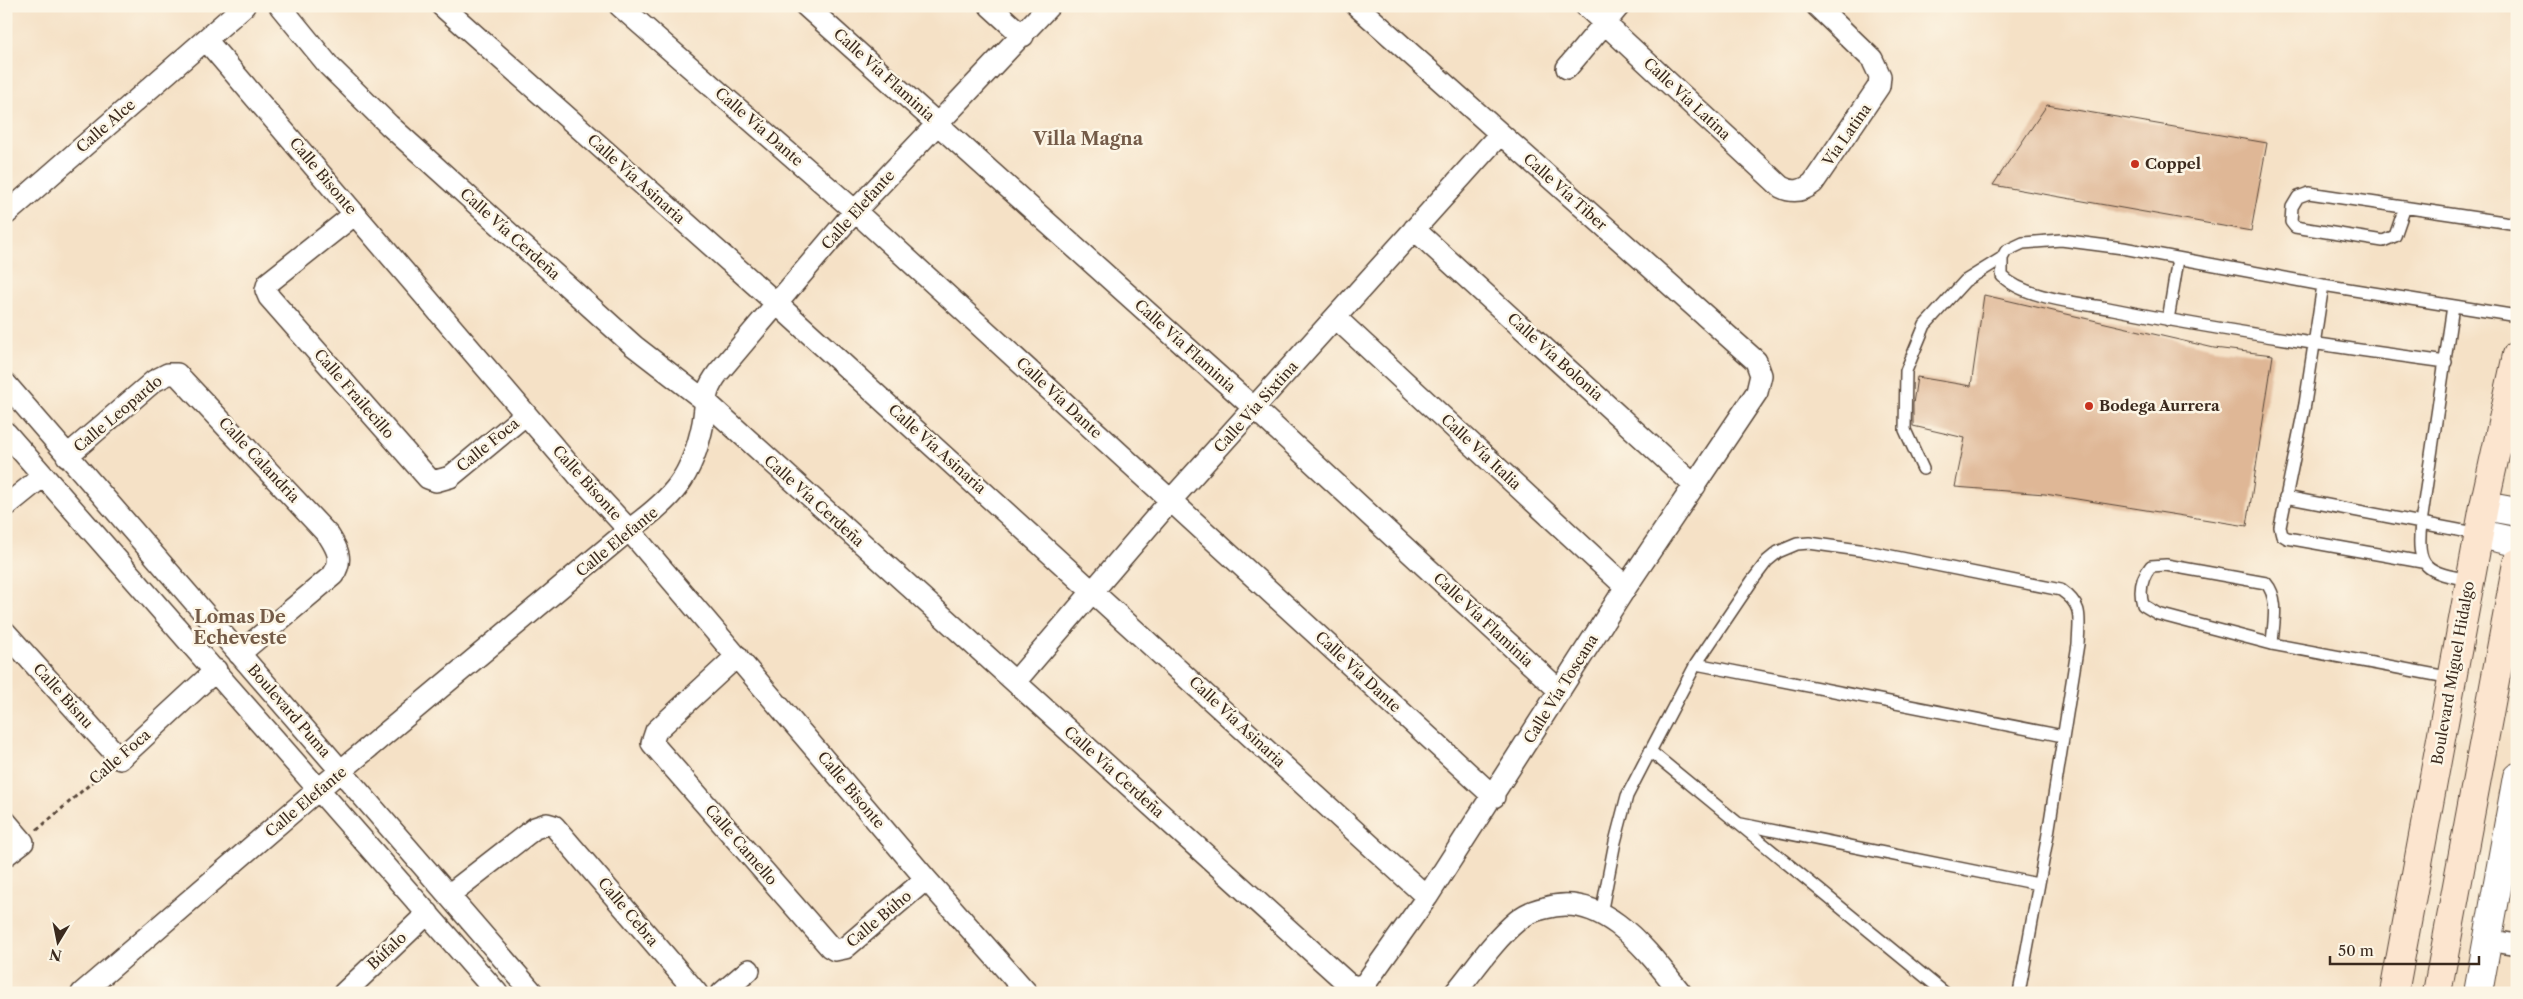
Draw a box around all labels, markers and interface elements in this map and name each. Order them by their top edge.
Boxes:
street label: Calle Vía Flaminia [830,24,939,125]
street label: Calle Vía Latina [1640,53,1735,144]
street label: Calle Vía Dante [711,83,807,170]
street label: Calle Alce [72,95,139,156]
street label: Vía Latina [1818,100,1875,170]
district label: Villa Magna [1032,128,1144,150]
street label: Calle Vía Asinaria [584,130,689,228]
street label: Calle Bisonte [286,133,361,218]
street label: Calle Vía Tiber [1520,149,1612,235]
place label: Coppel [2145,154,2201,173]
marker: Coppel [2129,158,2141,170]
street label: Calle Elefante [817,166,898,253]
street label: Calle Vía Cerdeña [456,184,564,284]
street label: Calle Vía Flaminia [1131,295,1240,396]
street label: Calle Vía Bolonia [1503,309,1607,405]
street label: Calle Frailecillo [310,345,398,442]
street label: Calle Vía Dante [1013,353,1106,442]
street label: Calle Vía Sixtina [1210,357,1302,456]
street label: Calle Leopardo [70,371,166,456]
place label: Bodega Aurrera [2099,396,2220,415]
street label: Calle Vía Asinaria [885,400,990,498]
marker: Bodega Aurrera [2083,400,2095,412]
street label: Calle Vía Italia [1437,410,1525,494]
street label: Calle Calandria [215,413,304,506]
street label: Calle Foca [453,414,523,476]
street label: Calle Bisonte [549,441,626,524]
street label: Calle Vía Cerdeña [760,451,868,551]
street label: Calle Elefante [572,503,662,581]
street label: Calle Vía Flaminia [1429,568,1537,671]
street label: Boulevard Miguel Hidalgo [2427,580,2478,766]
district label: Lomas De Echeveste [193,606,287,649]
street label: Calle Vía Dante [1312,627,1405,716]
street label: Calle Vía Toscana [1519,630,1602,747]
street label: Calle Bisnu [29,659,98,732]
street label: Boulevard Puma [244,660,335,761]
street label: Calle Vía Asinaria [1185,672,1290,771]
street label: Calle Vía Cerdeña [1060,722,1168,822]
street label: Calle Foca [85,725,154,788]
street label: Calle Bisonte [814,747,889,832]
street label: Calle Elefante [261,762,350,841]
street label: Calle Camello [701,800,782,889]
street label: Calle Cebra [594,873,663,950]
street label: Calle Búho [842,886,915,951]
north arrow [32,916,82,966]
street label: Búfalo [363,928,410,973]
scale bar [2330,934,2479,966]
text: 50 m [2338,941,2374,960]
text: N [48,945,63,965]

